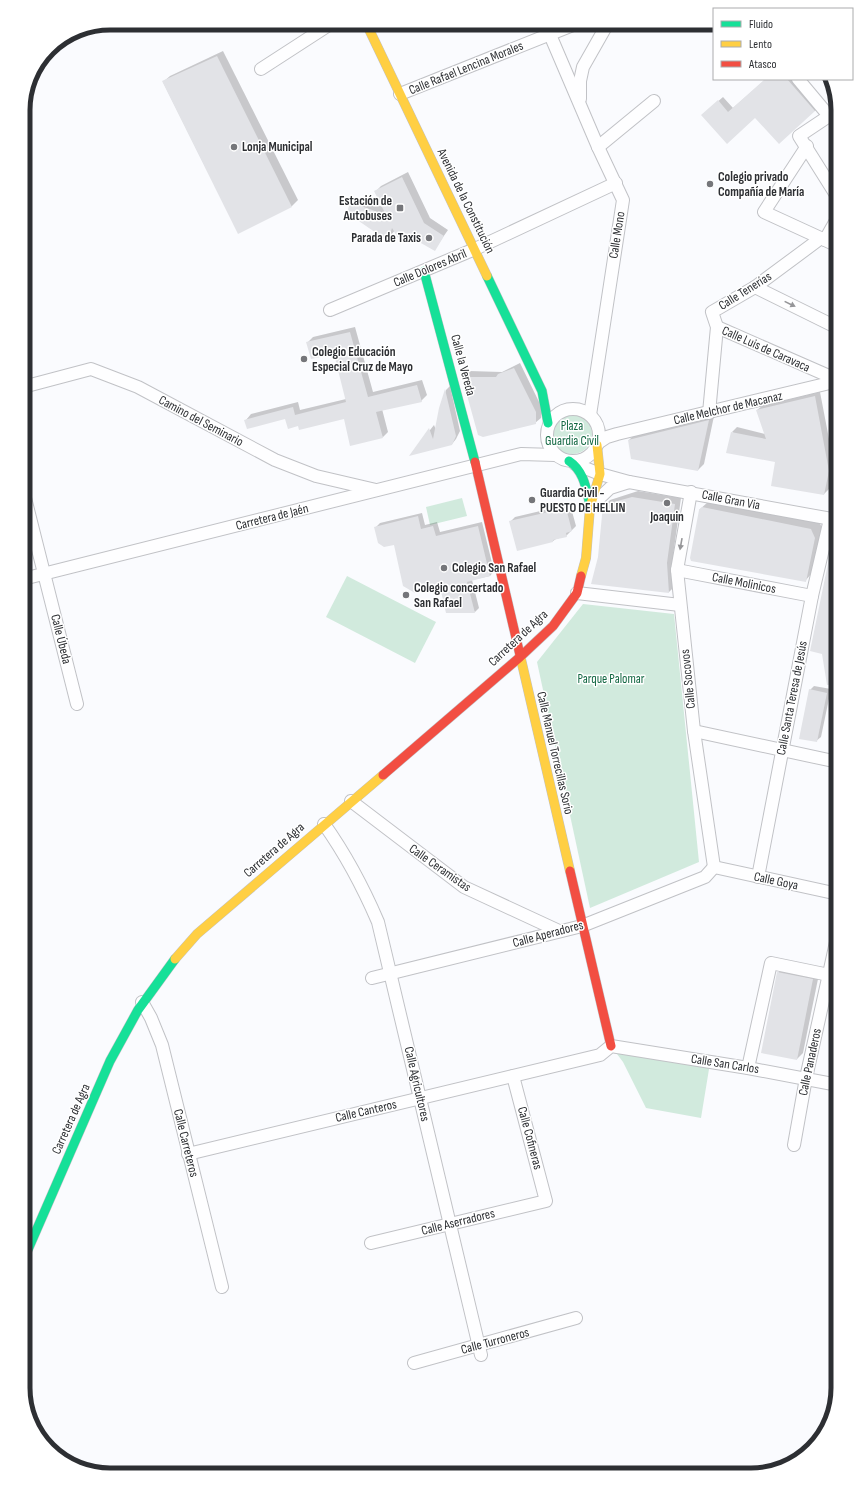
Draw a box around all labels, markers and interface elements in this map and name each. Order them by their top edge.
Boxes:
legend [713,8,853,80]
text: Fluido [749,17,773,32]
text: Lento [749,37,772,52]
street label: Calle Rafael Lencina Morales [406,38,526,98]
text: Atasco [748,57,776,72]
place label: Lonja Municipal [242,139,313,155]
marker: Lonja Municipal [229,142,239,152]
street label: Avenida de la Constitución [433,145,498,256]
place label: Colegio privado Compañía de María [718,169,804,200]
marker: Colegio privado Compañía de María [705,179,715,189]
place label: Estación de Autobuses [339,193,392,224]
marker: Estación de Autobuses [395,203,405,213]
street label: Calle Mono [605,210,629,260]
place label: Parada de Taxis [351,230,421,246]
marker: Parada de Taxis [424,233,434,243]
street label: Calle Dolores Abril [391,245,469,291]
street label: Calle Tenerías [716,268,775,314]
one-way arrow [784,301,795,307]
street label: Calle Luis de Caravaca [719,322,813,376]
street label: Calle la Vereda [447,333,479,397]
place label: Colegio Educación Especial Cruz de Mayo [312,344,413,375]
marker: Colegio Educación Especial Cruz de Mayo [299,354,309,364]
street label: Calle Melchor de Macanaz [672,388,784,428]
street label: Camino del Seminario [156,392,246,450]
park label: Plaza Guardia Civil [545,418,599,449]
place label: Guardia Civil - PUESTO DE HELLIN [540,485,625,516]
street label: Calle Gran Via [700,487,762,513]
marker: Guardia Civil - PUESTO DE HELLIN [527,495,537,505]
marker: Joaquin [662,498,672,508]
street label: Carretera de Jaén [234,500,310,534]
place label: Joaquin [649,509,684,525]
one-way arrow [678,538,684,550]
place label: Colegio San Rafael [452,560,537,576]
marker: Colegio San Rafael [439,563,449,573]
street label: Calle Molinicos [711,569,778,597]
place label: Colegio concertado San Rafael [414,580,504,611]
marker: Colegio concertado San Rafael [401,590,411,600]
street label: Carretera de Agra [485,606,551,670]
street label: Calle Úbeda [47,612,75,666]
street label: Calle Santa Teresa de Jesús [773,639,811,756]
street label: Calle Socovos [677,648,699,709]
park label: Parque Palomar [577,671,645,687]
street label: Calle Manuel Torrecillas Sorio [533,690,577,816]
street label: Carretera de Agra [240,819,308,881]
street label: Calle Ceramistas [406,841,474,895]
street label: Calle Goya [752,869,800,893]
street label: Calle Aperadores [511,917,585,951]
street label: Calle Panaderos [795,1027,825,1097]
street label: Calle Agricultores [401,1045,433,1123]
street label: Calle San Carlos [690,1051,761,1077]
street label: Carretera de Agra [48,1081,94,1157]
street label: Calle Canteros [334,1096,399,1126]
street label: Calle Cofineras [514,1105,546,1172]
street label: Calle Carreteros [170,1107,202,1179]
street label: Calle Aserradores [420,1205,497,1239]
street label: Calle Turroneros [459,1324,531,1358]

